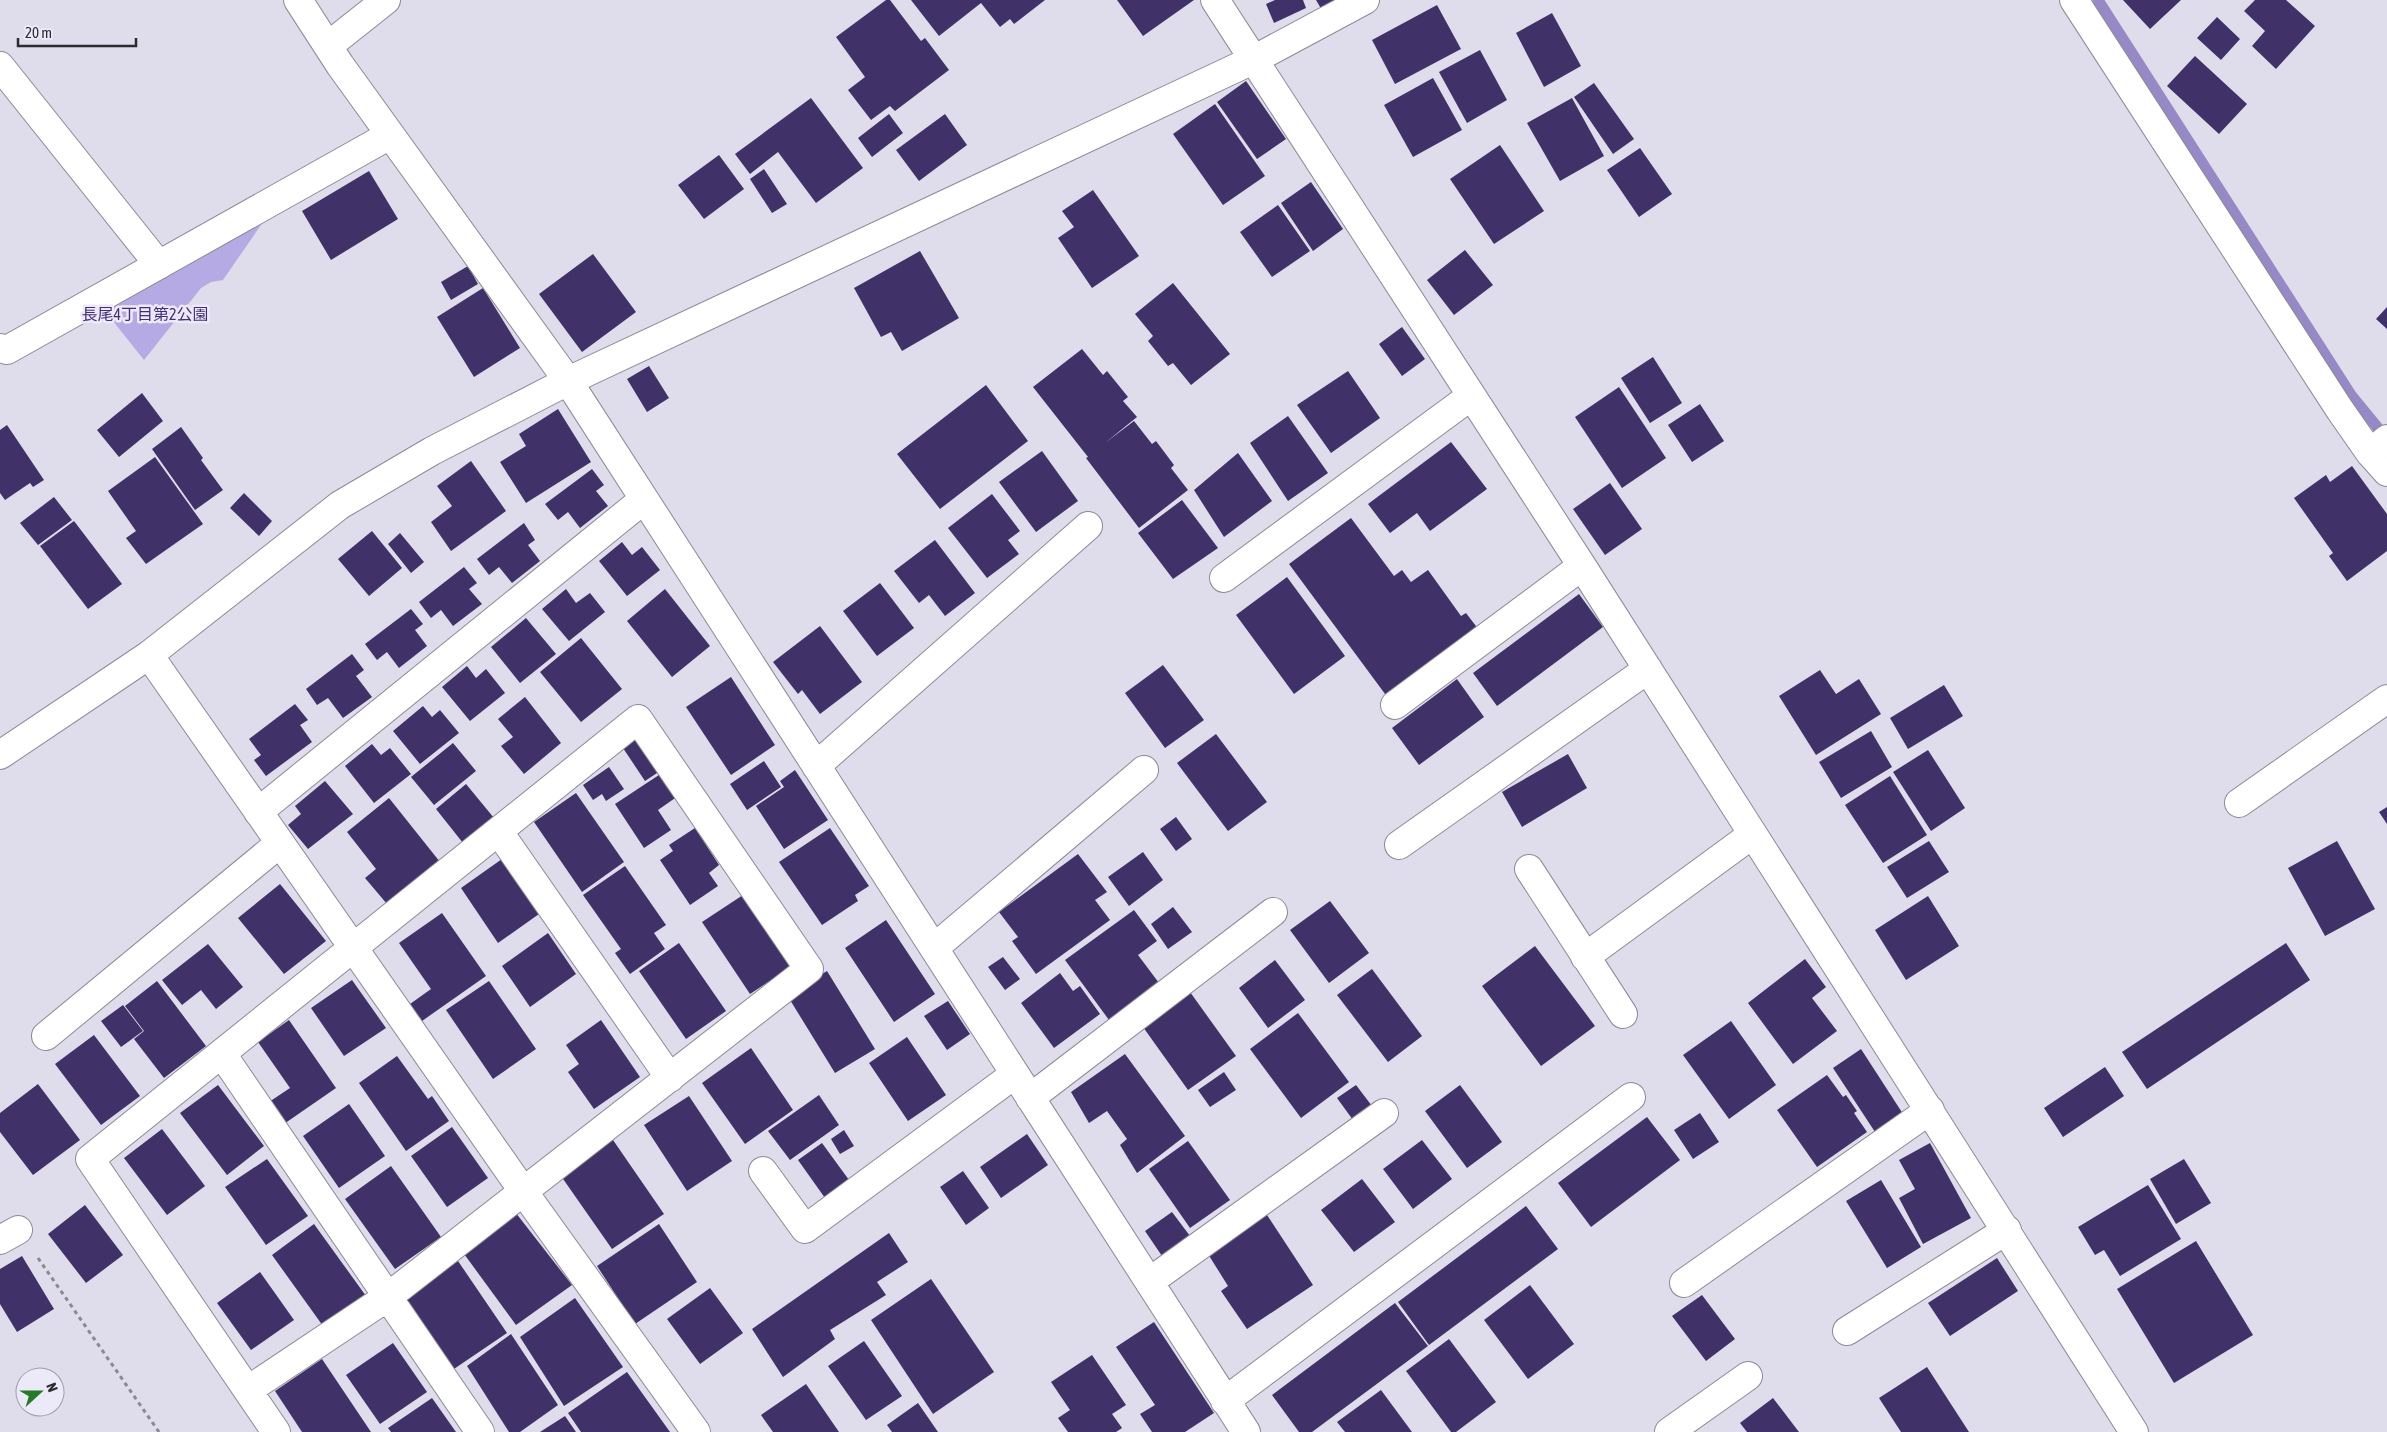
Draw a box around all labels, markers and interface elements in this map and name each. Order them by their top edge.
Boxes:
scale bar [18,15,135,47]
text: 20 m [25,24,52,41]
park label: 長尾4丁目第2公園 [81,305,209,323]
north arrow [15,1367,65,1417]
text: N [43,1381,61,1394]

